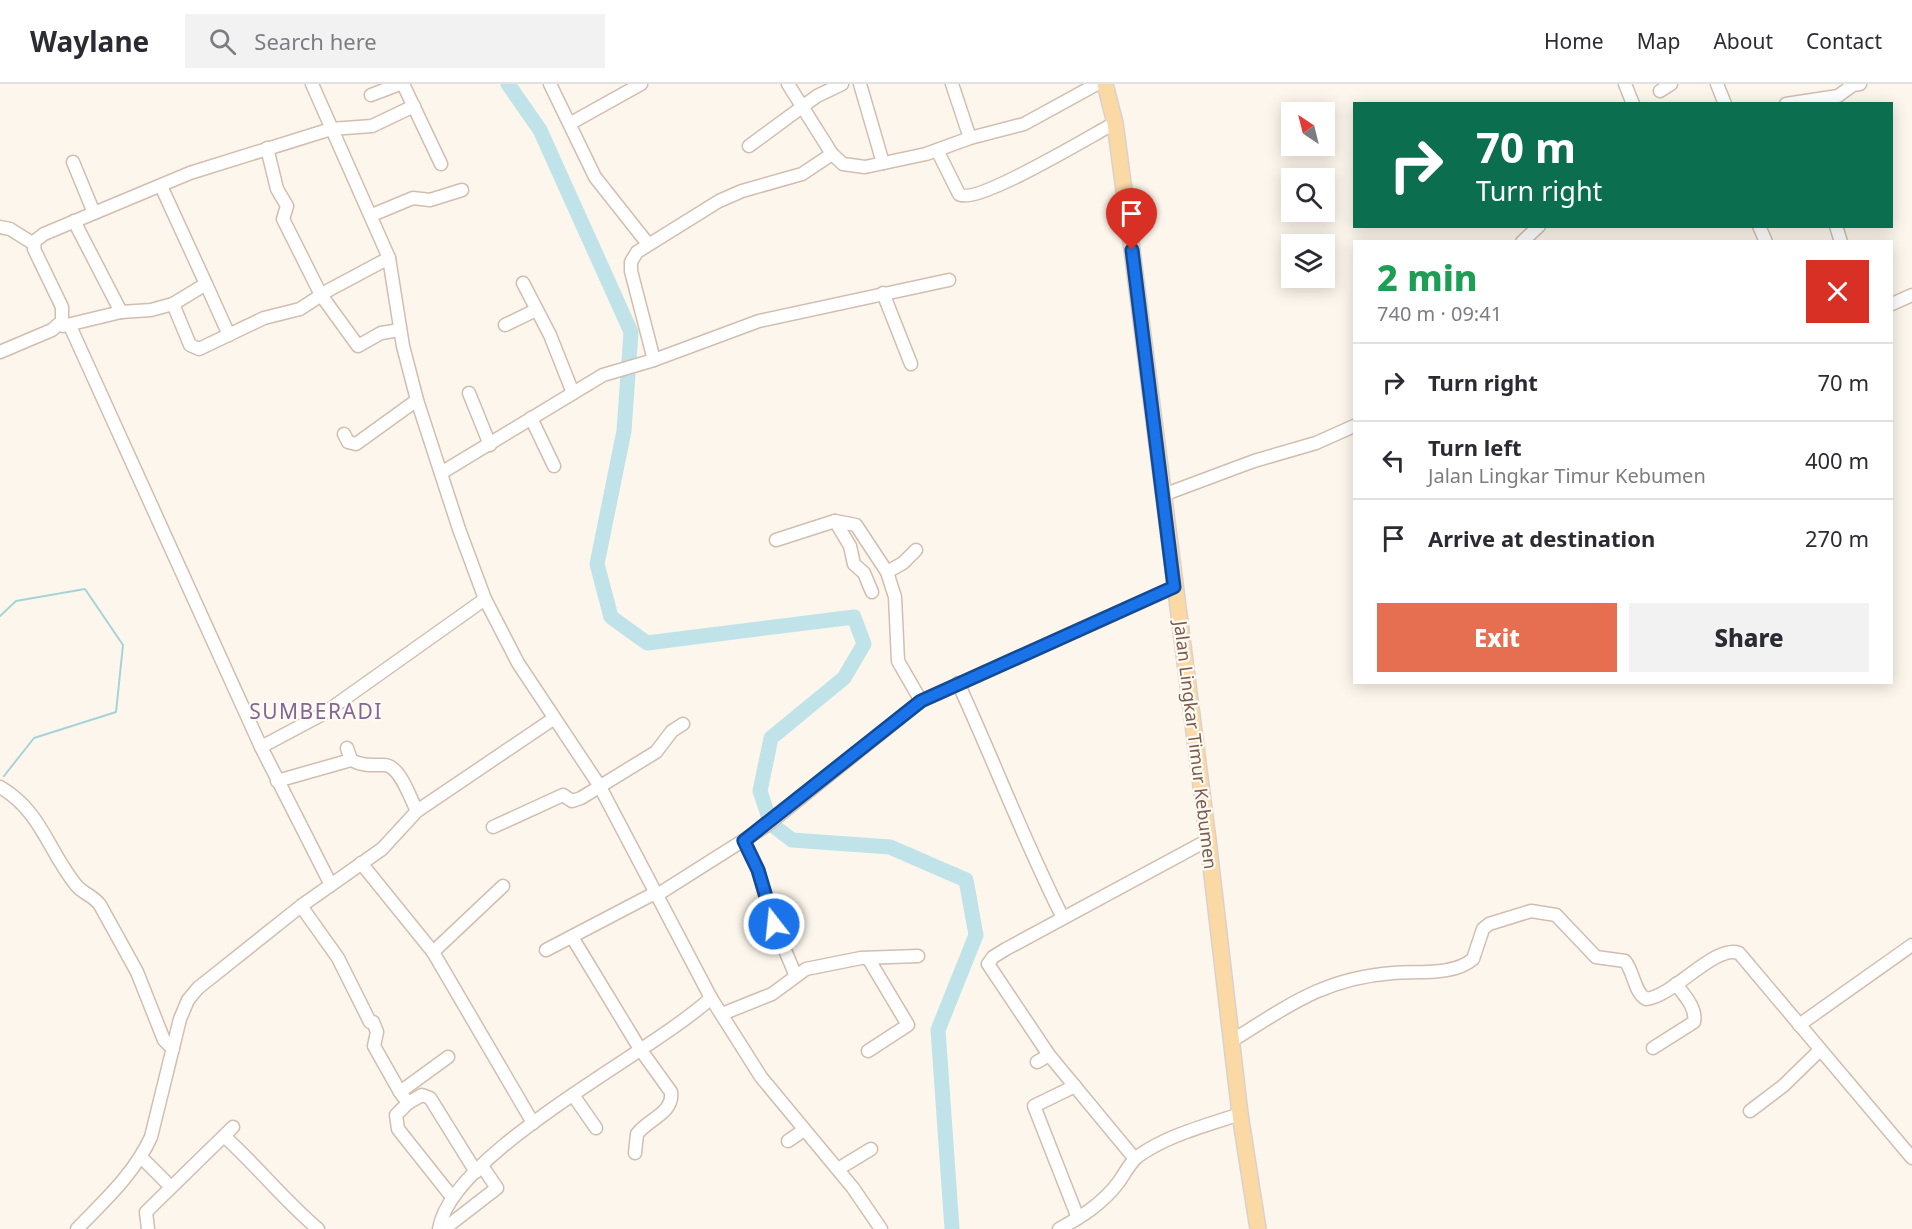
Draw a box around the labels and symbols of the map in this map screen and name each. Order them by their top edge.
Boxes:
north arrow [1281,102,1335,156]
pin [1106,188,1157,250]
street label: Jalan Lingkar Timur Kebumen [1169,617,1223,870]
district label: SUMBERADI [249,697,383,725]
position arrow [742,892,806,956]

